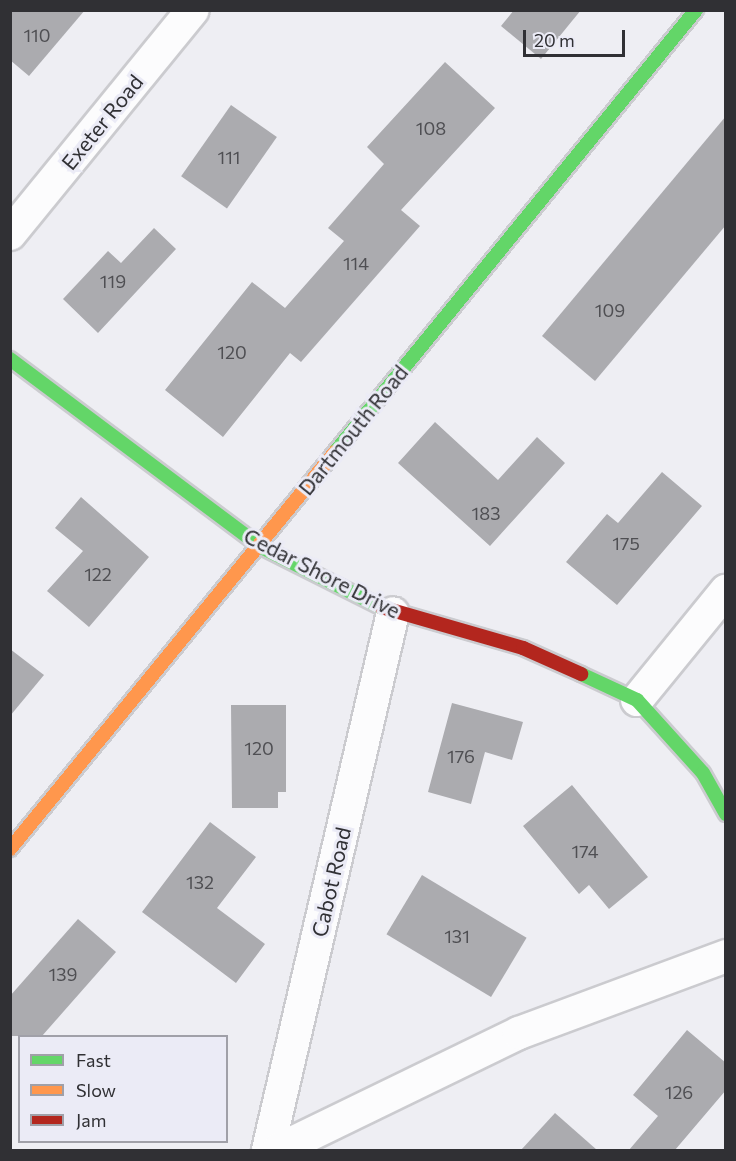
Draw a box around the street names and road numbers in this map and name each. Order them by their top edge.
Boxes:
street label: Exeter Road [56,69,148,175]
street label: Dartmouth Road [293,360,413,500]
street label: Cedar Shore Drive [240,523,404,623]
street label: Cabot Road [306,825,356,939]

